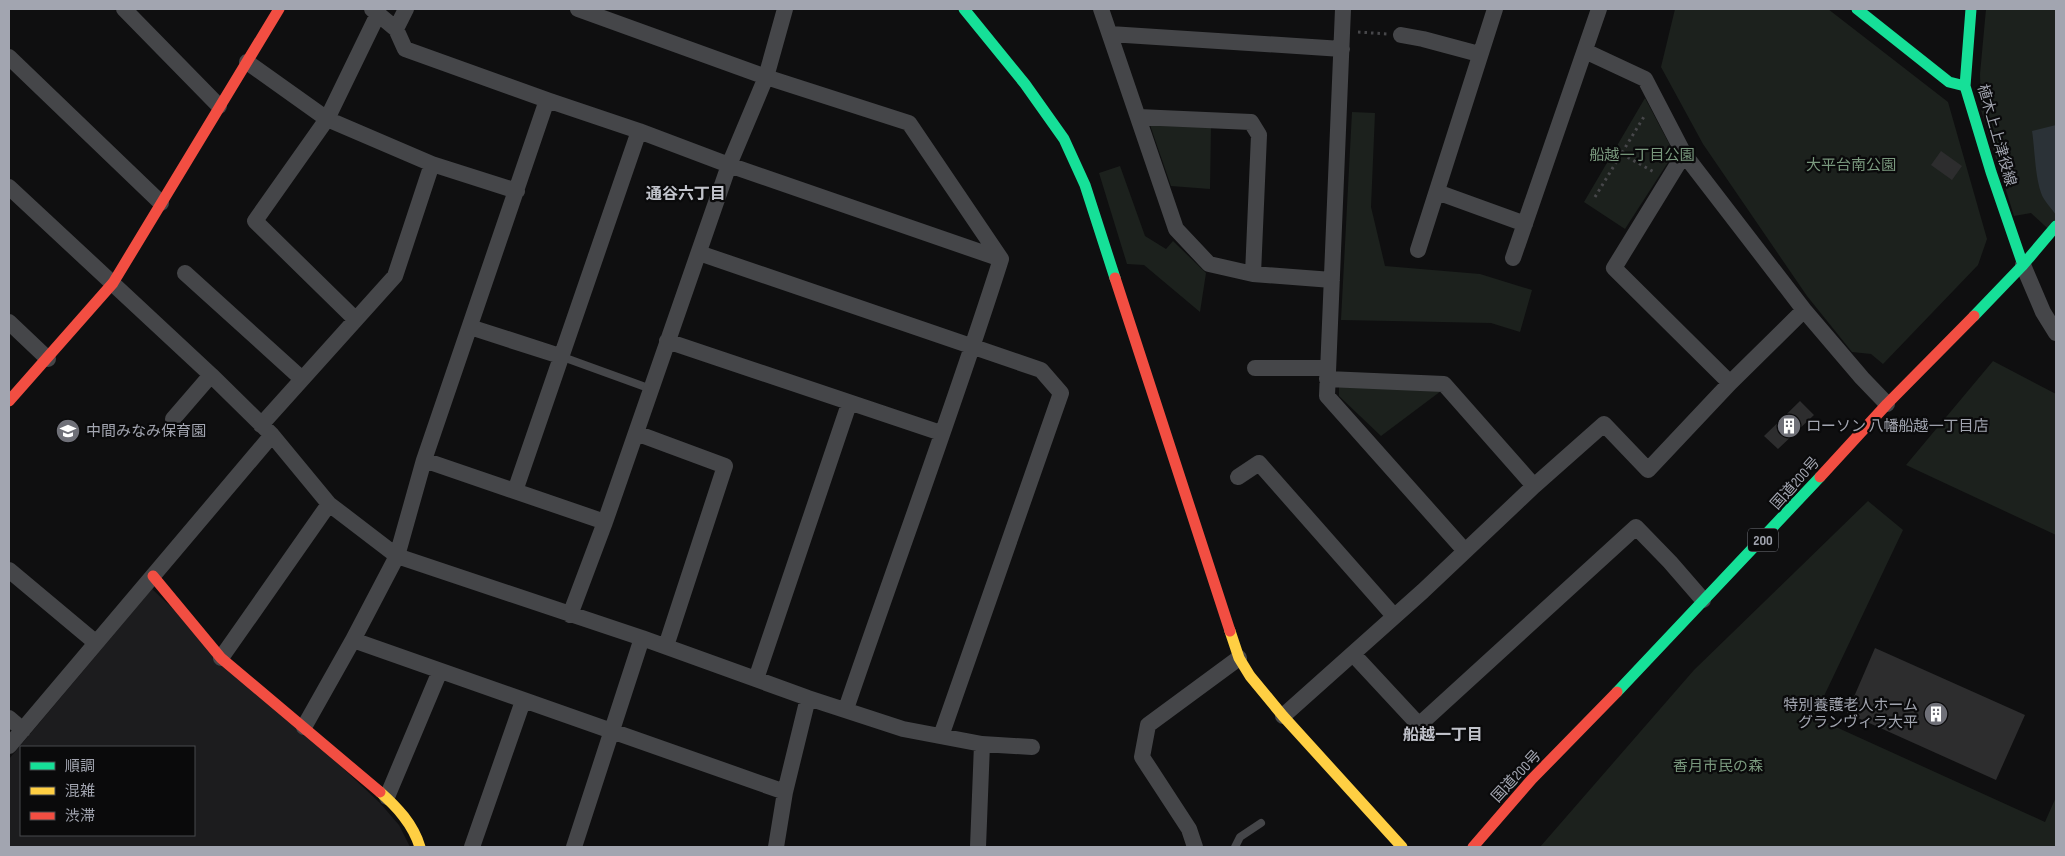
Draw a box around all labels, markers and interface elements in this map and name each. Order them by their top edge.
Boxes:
street label: 植木上上津役線 [1973,82,2020,188]
park label: 船越一丁目公園 [1589,146,1695,165]
park label: 大平台南公園 [1806,156,1896,175]
district label: 通谷六丁目 [646,185,726,204]
building icon: ローソン 八幡船越一丁目店 [1776,413,1802,439]
place label: ローソン 八幡船越一丁目店 [1806,417,1988,436]
school or university icon: 中間みなみ保育園 [55,418,81,444]
place label: 中間みなみ保育園 [86,422,206,441]
street label: 国道200号 [1767,453,1824,514]
road number: 200 [1748,528,1778,552]
place label: 特別養護老人ホーム グランヴィラ大平 [1783,696,1918,732]
building icon: 特別養護老人ホーム グランヴィラ大平 [1923,701,1949,727]
district label: 船越一丁目 [1403,725,1483,745]
legend [20,746,195,836]
street label: 国道200号 [1487,746,1545,806]
text: 順調 [65,757,95,776]
park label: 香月市民の森 [1673,757,1763,776]
text: 混雑 [65,782,95,801]
text: 渋滞 [65,807,95,826]

